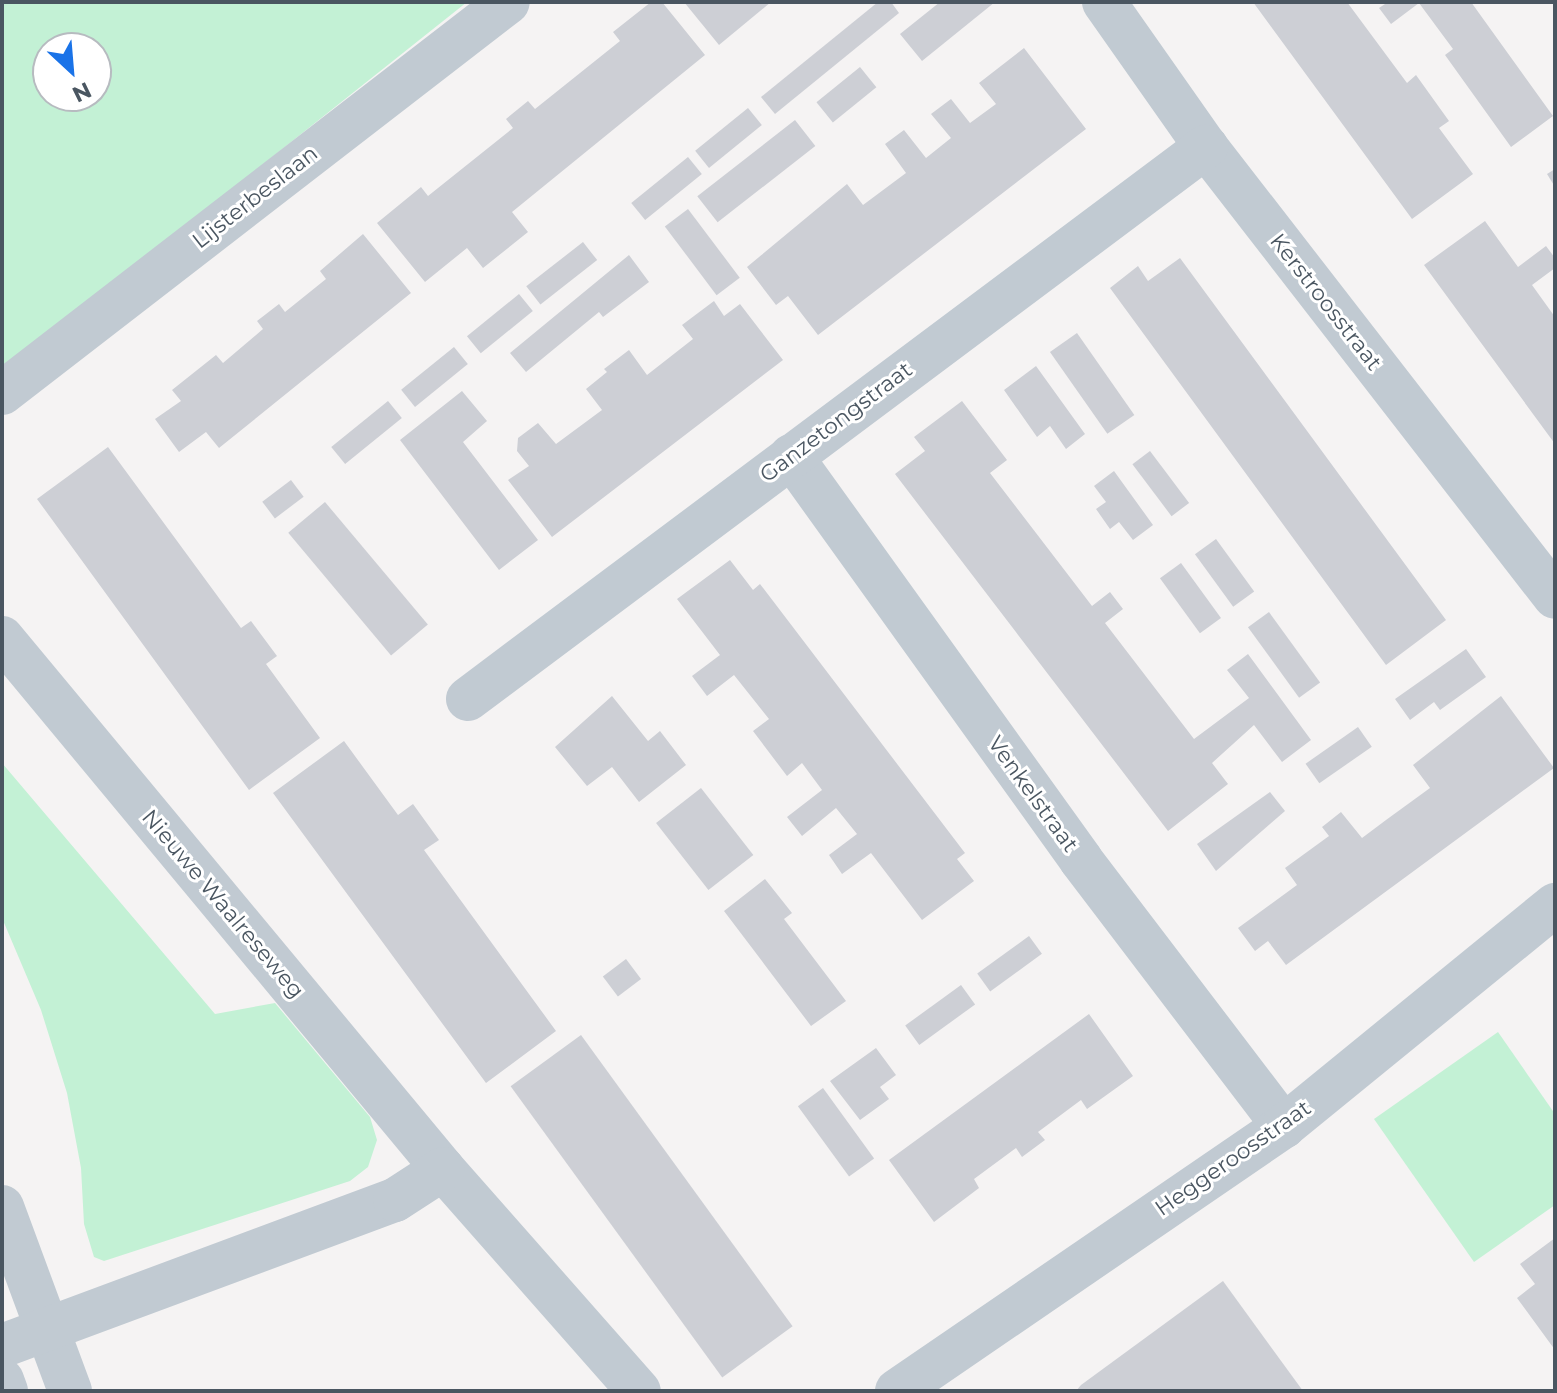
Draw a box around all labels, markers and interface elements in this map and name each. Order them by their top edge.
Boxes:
north arrow [32,32,112,112]
text: N [68,76,96,108]
street label: Lijsterbeslaan [187,140,323,254]
street label: Kerstroosstraat [1264,228,1388,376]
street label: Ganzetongstraat [755,356,917,488]
street label: Venkelstraat [982,731,1084,857]
street label: Nieuwe Waalreseweg [136,804,310,1004]
street label: Heggeroosstraat [1150,1094,1316,1222]

